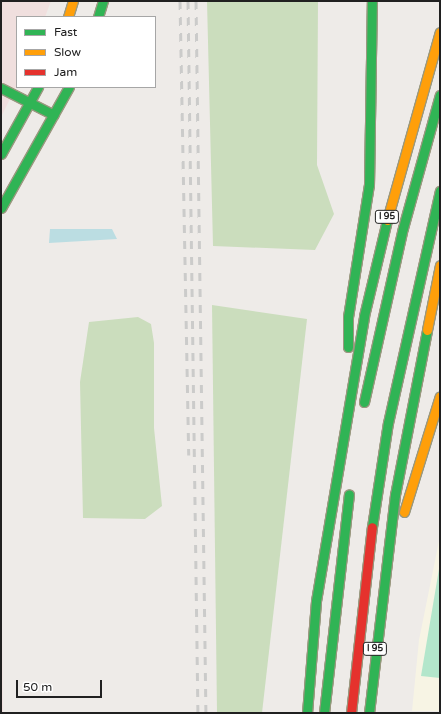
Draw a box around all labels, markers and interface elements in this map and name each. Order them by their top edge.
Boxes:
legend [16,16,156,88]
text: Fast [54,25,77,39]
text: Slow [54,45,81,59]
text: Jam [54,65,77,79]
road number: I 95 [374,210,400,224]
road number: I 95 [362,642,388,656]
scale bar [18,672,104,698]
text: 50 m [23,680,52,694]

